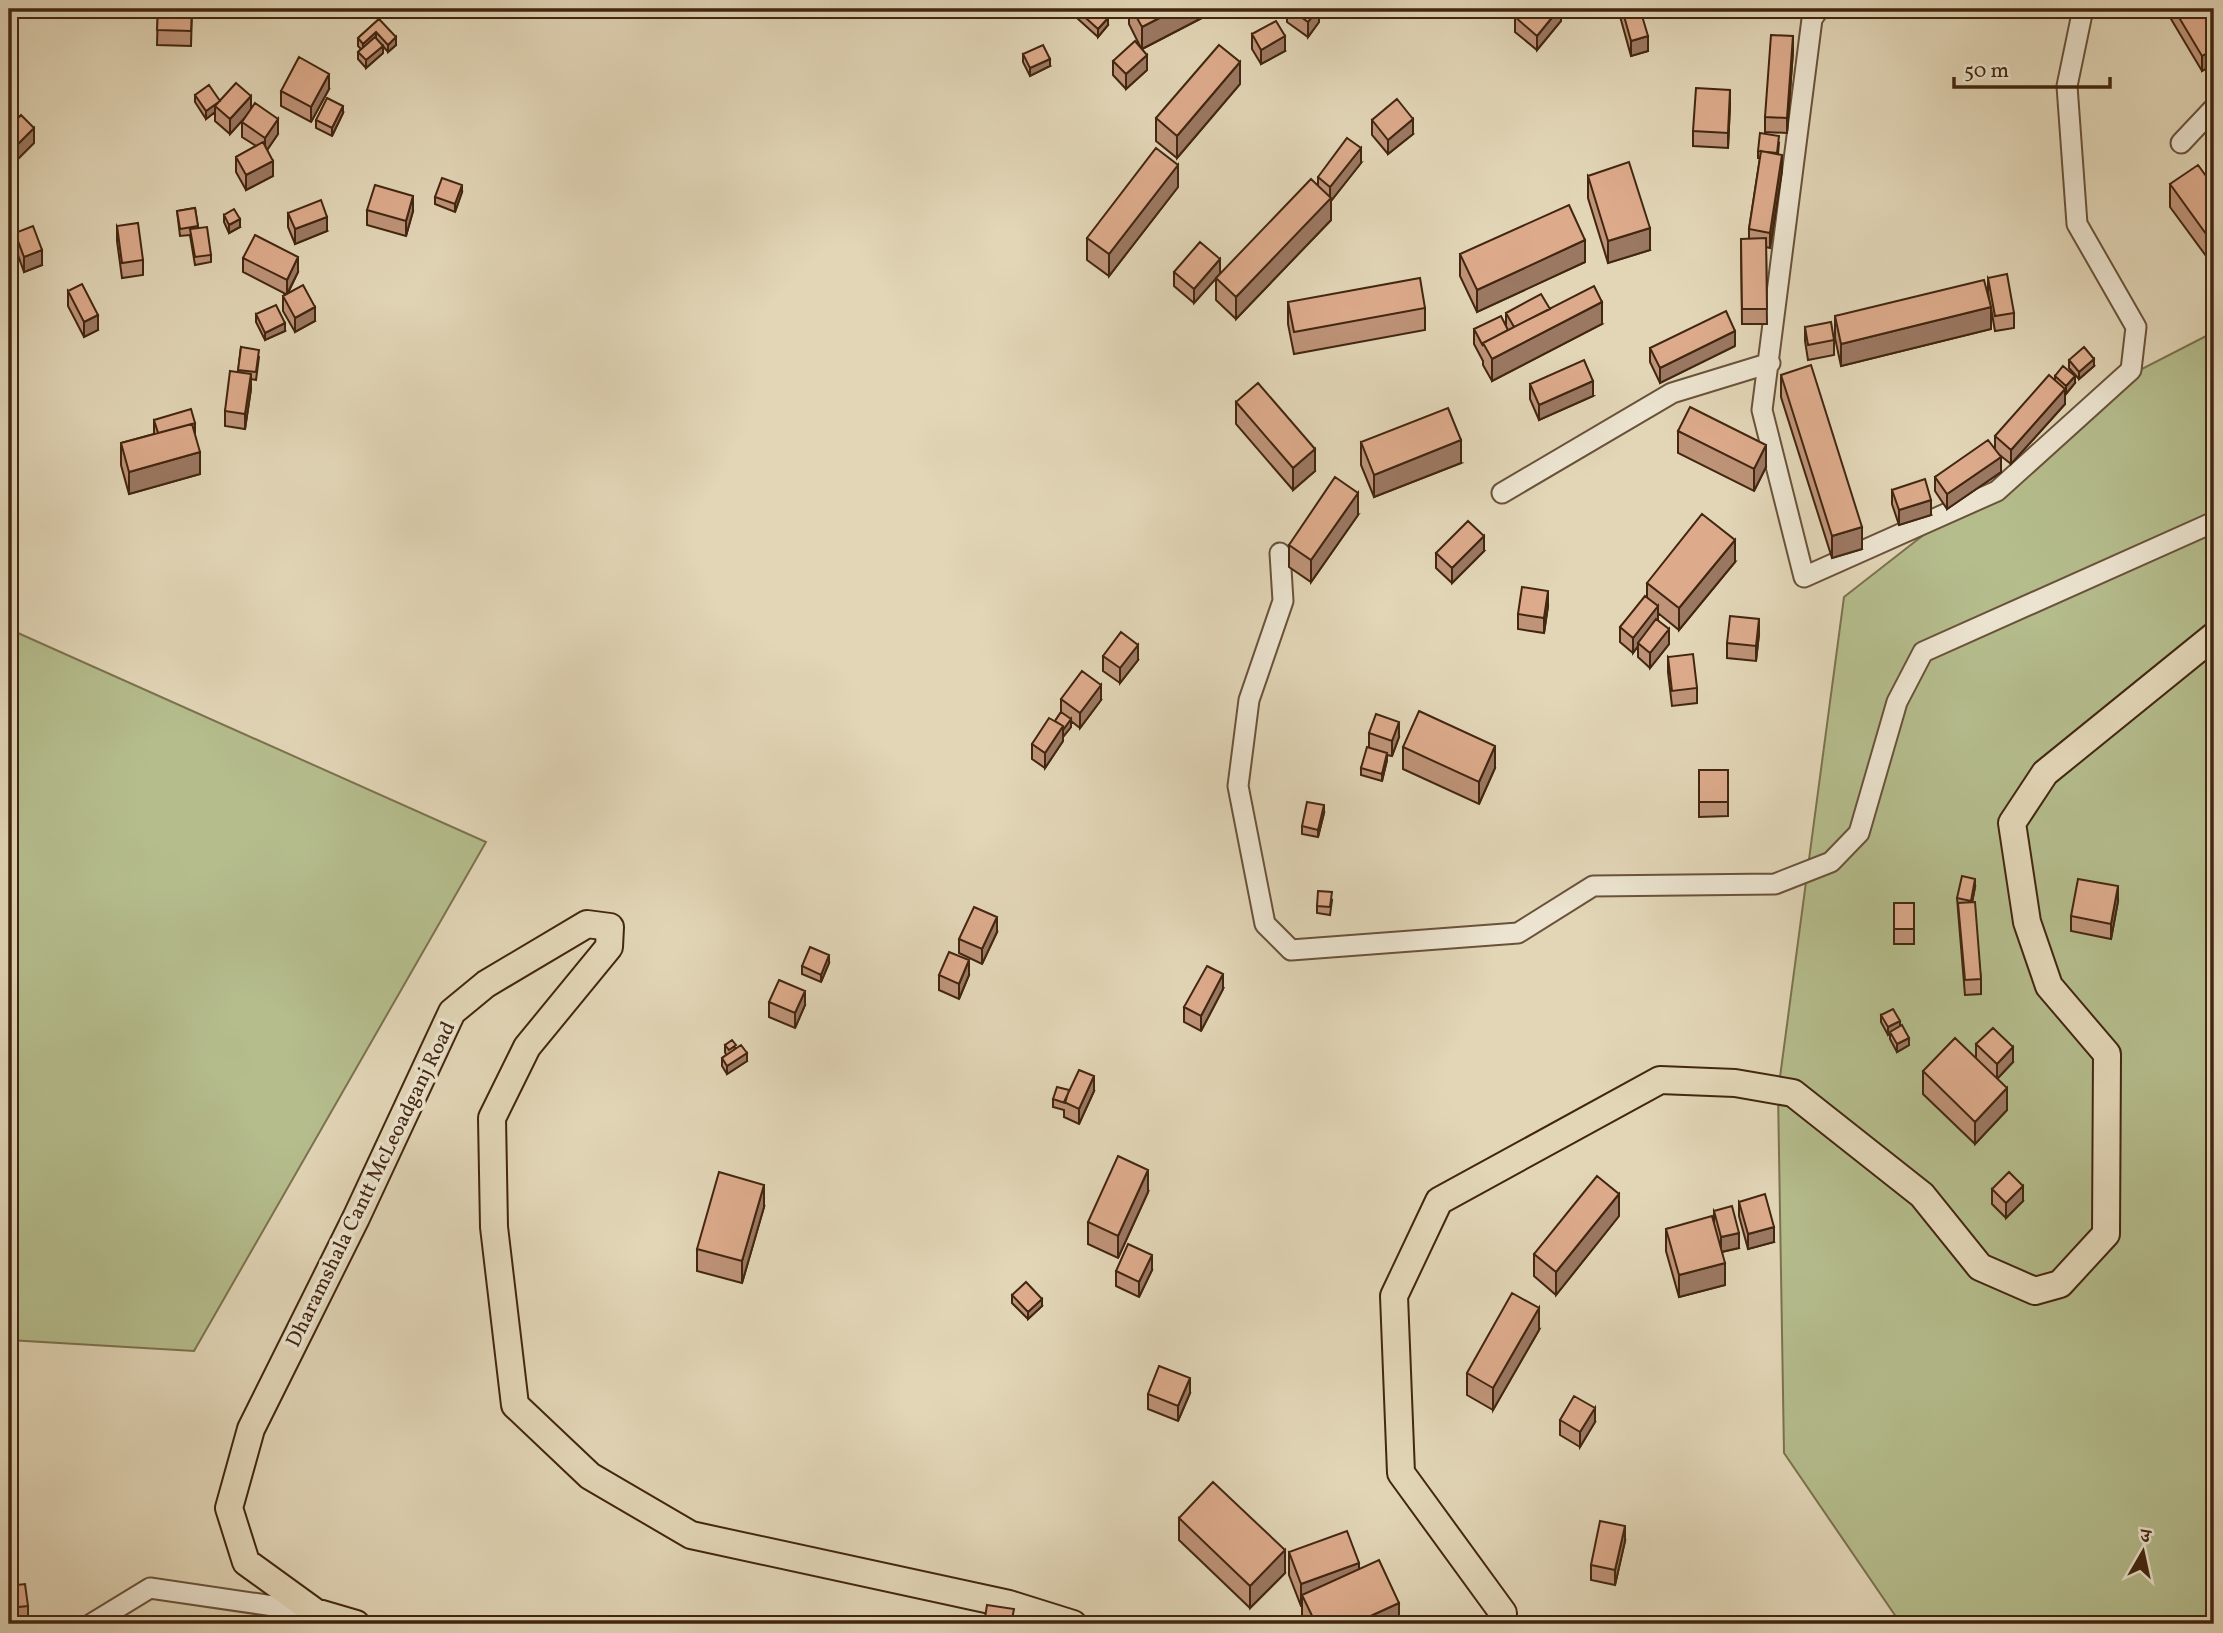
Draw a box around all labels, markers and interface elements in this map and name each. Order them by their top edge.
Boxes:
scale bar [1954,46,2109,90]
text: 50 m [1964,57,2009,86]
street label: Dharamshala Cantt McLeoadganj Road [280,1017,463,1353]
north arrow [2108,1518,2178,1588]
text: उ [2137,1523,2153,1551]

